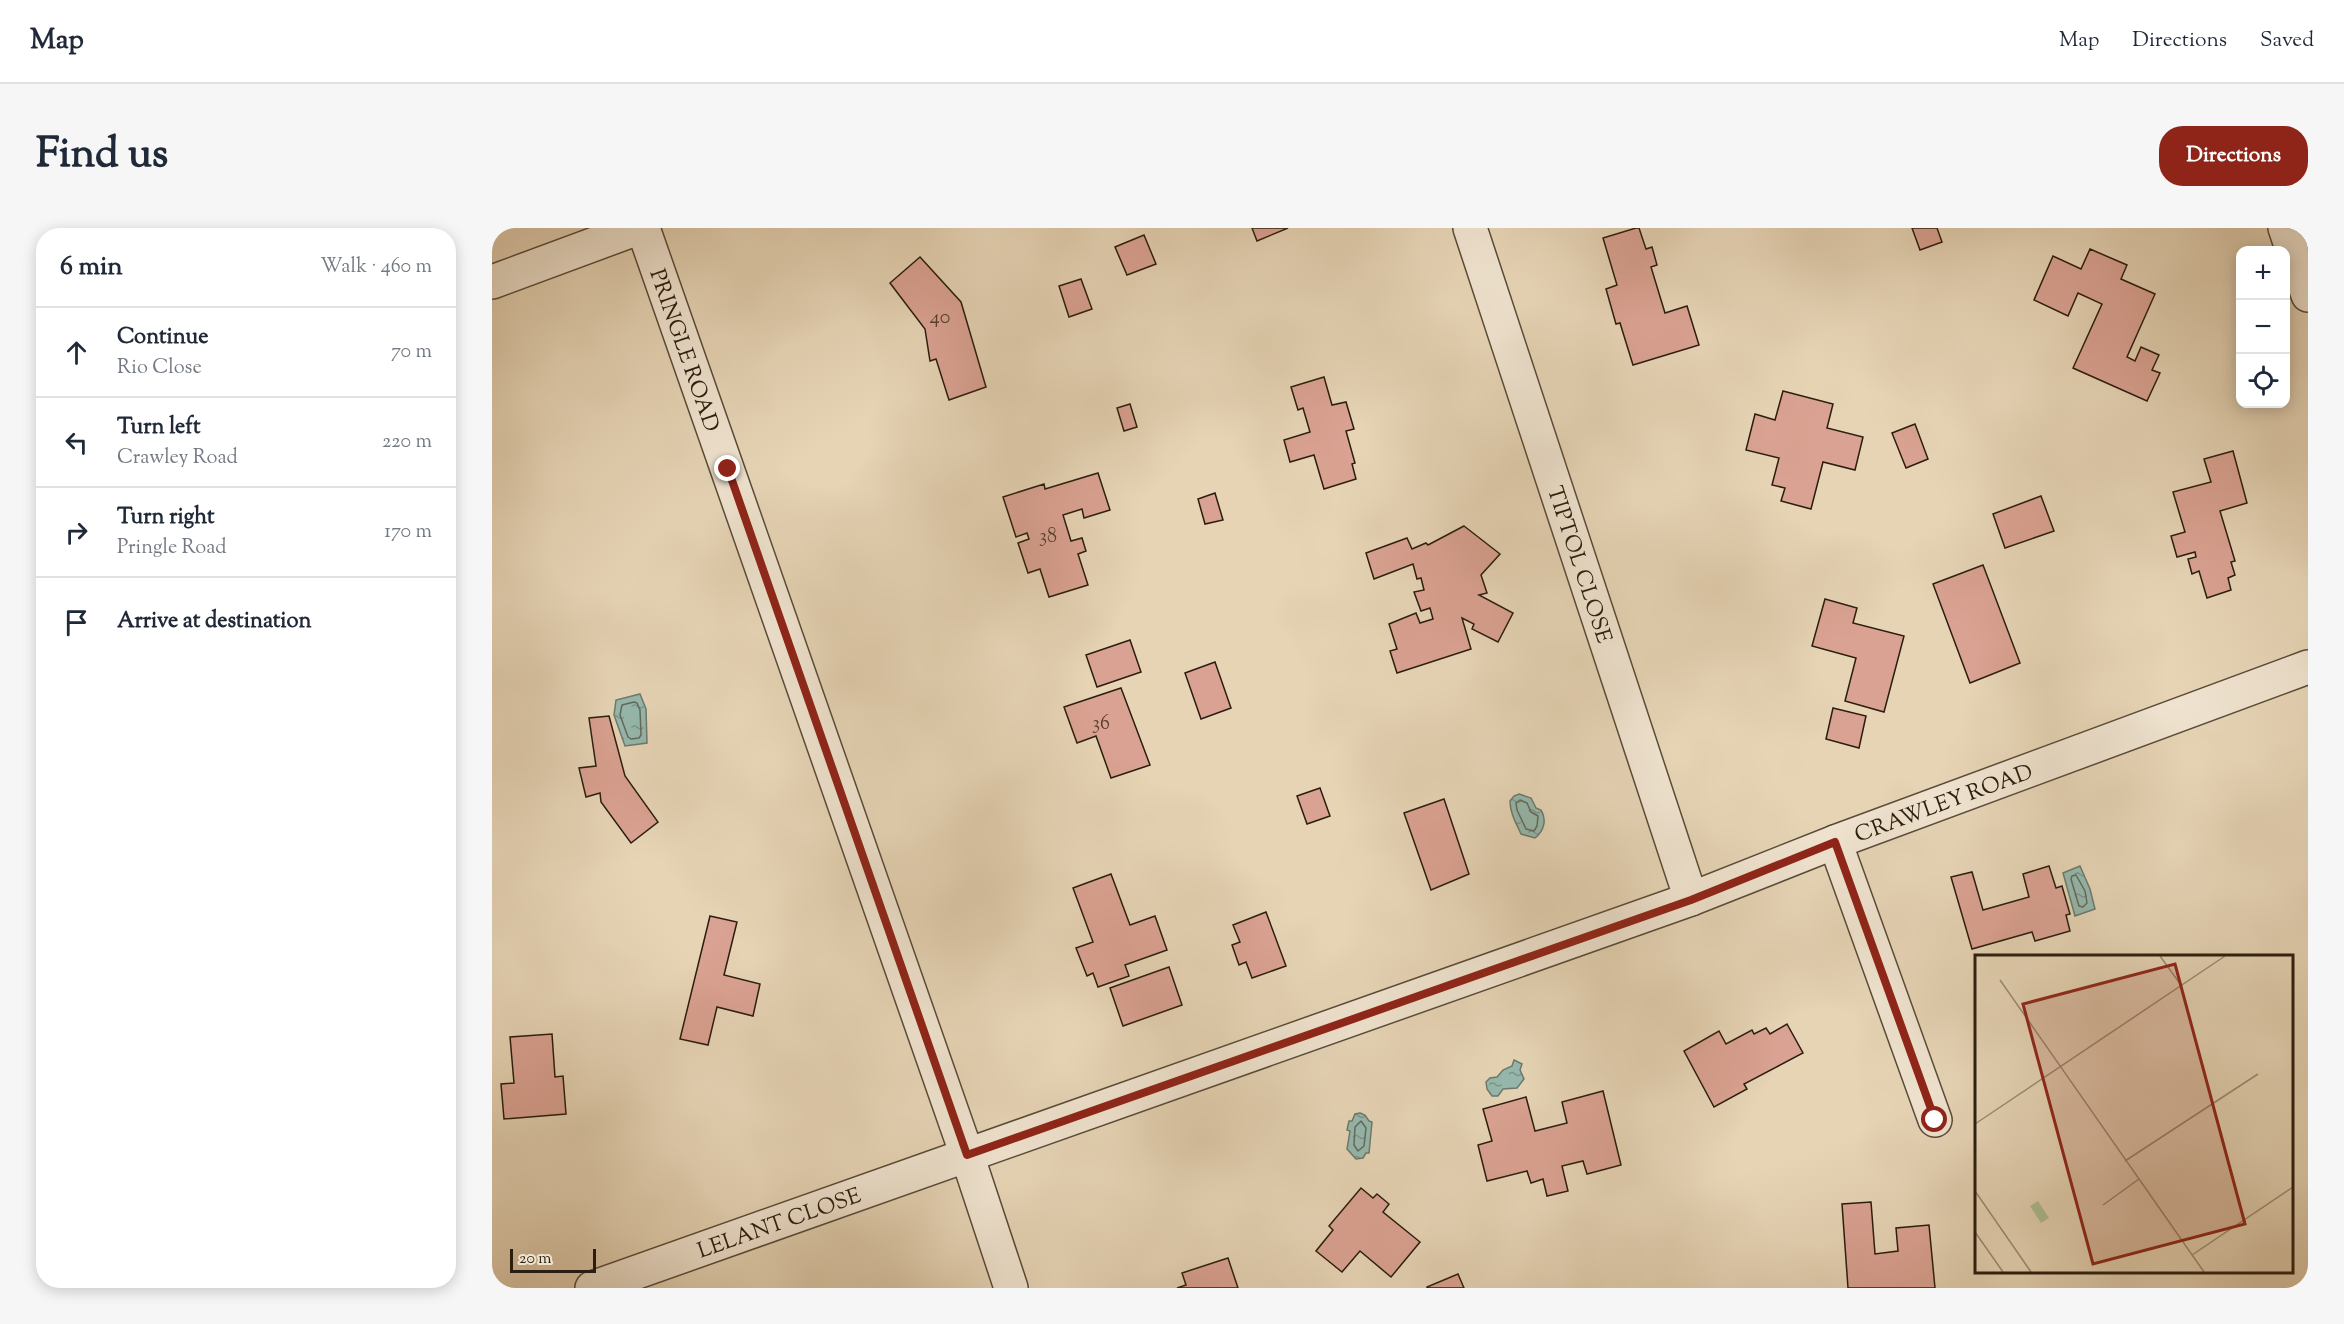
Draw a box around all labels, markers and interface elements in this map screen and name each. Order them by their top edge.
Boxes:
text: Map [30,21,84,61]
text: Map [2059,26,2099,56]
text: Directions [2132,26,2227,56]
text: Saved [2260,26,2314,56]
text: Find us [36,126,168,186]
button: Directions [2159,126,2308,186]
map controls [2236,246,2290,408]
button: + [2236,246,2290,300]
text: 6 min [60,249,123,286]
text: Walk · 460 m [320,253,432,282]
street label: PRINGLE ROAD [640,265,726,436]
button: − [2236,300,2290,354]
house number: 40 [930,304,950,333]
text: Continue [117,322,208,354]
icon: ahead [60,336,93,369]
text: 70 m [391,338,432,367]
text: Rio Close [117,354,202,383]
button: locate [2236,354,2290,408]
text: Turn left [117,412,200,444]
icon: left [60,426,93,459]
text: 220 m [382,428,432,457]
text: Crawley Road [117,444,238,473]
route end [714,455,740,481]
street label: TIPTOL CLOSE [1537,482,1619,648]
text: Turn right [117,502,214,534]
icon: right [60,516,93,549]
text: 170 m [384,518,432,547]
house number: 38 [1039,523,1057,552]
text: Pringle Road [117,534,226,563]
icon: arrive [60,606,93,639]
text: Arrive at destination [117,606,312,638]
house number: 36 [1092,710,1110,739]
street label: CRAWLEY ROAD [1851,757,2038,852]
inset map [1975,955,2293,1273]
route start [1921,1106,1947,1132]
street label: LELANT CLOSE [693,1181,866,1268]
scale bar [510,1246,596,1274]
text: 20 m [519,1248,552,1271]

